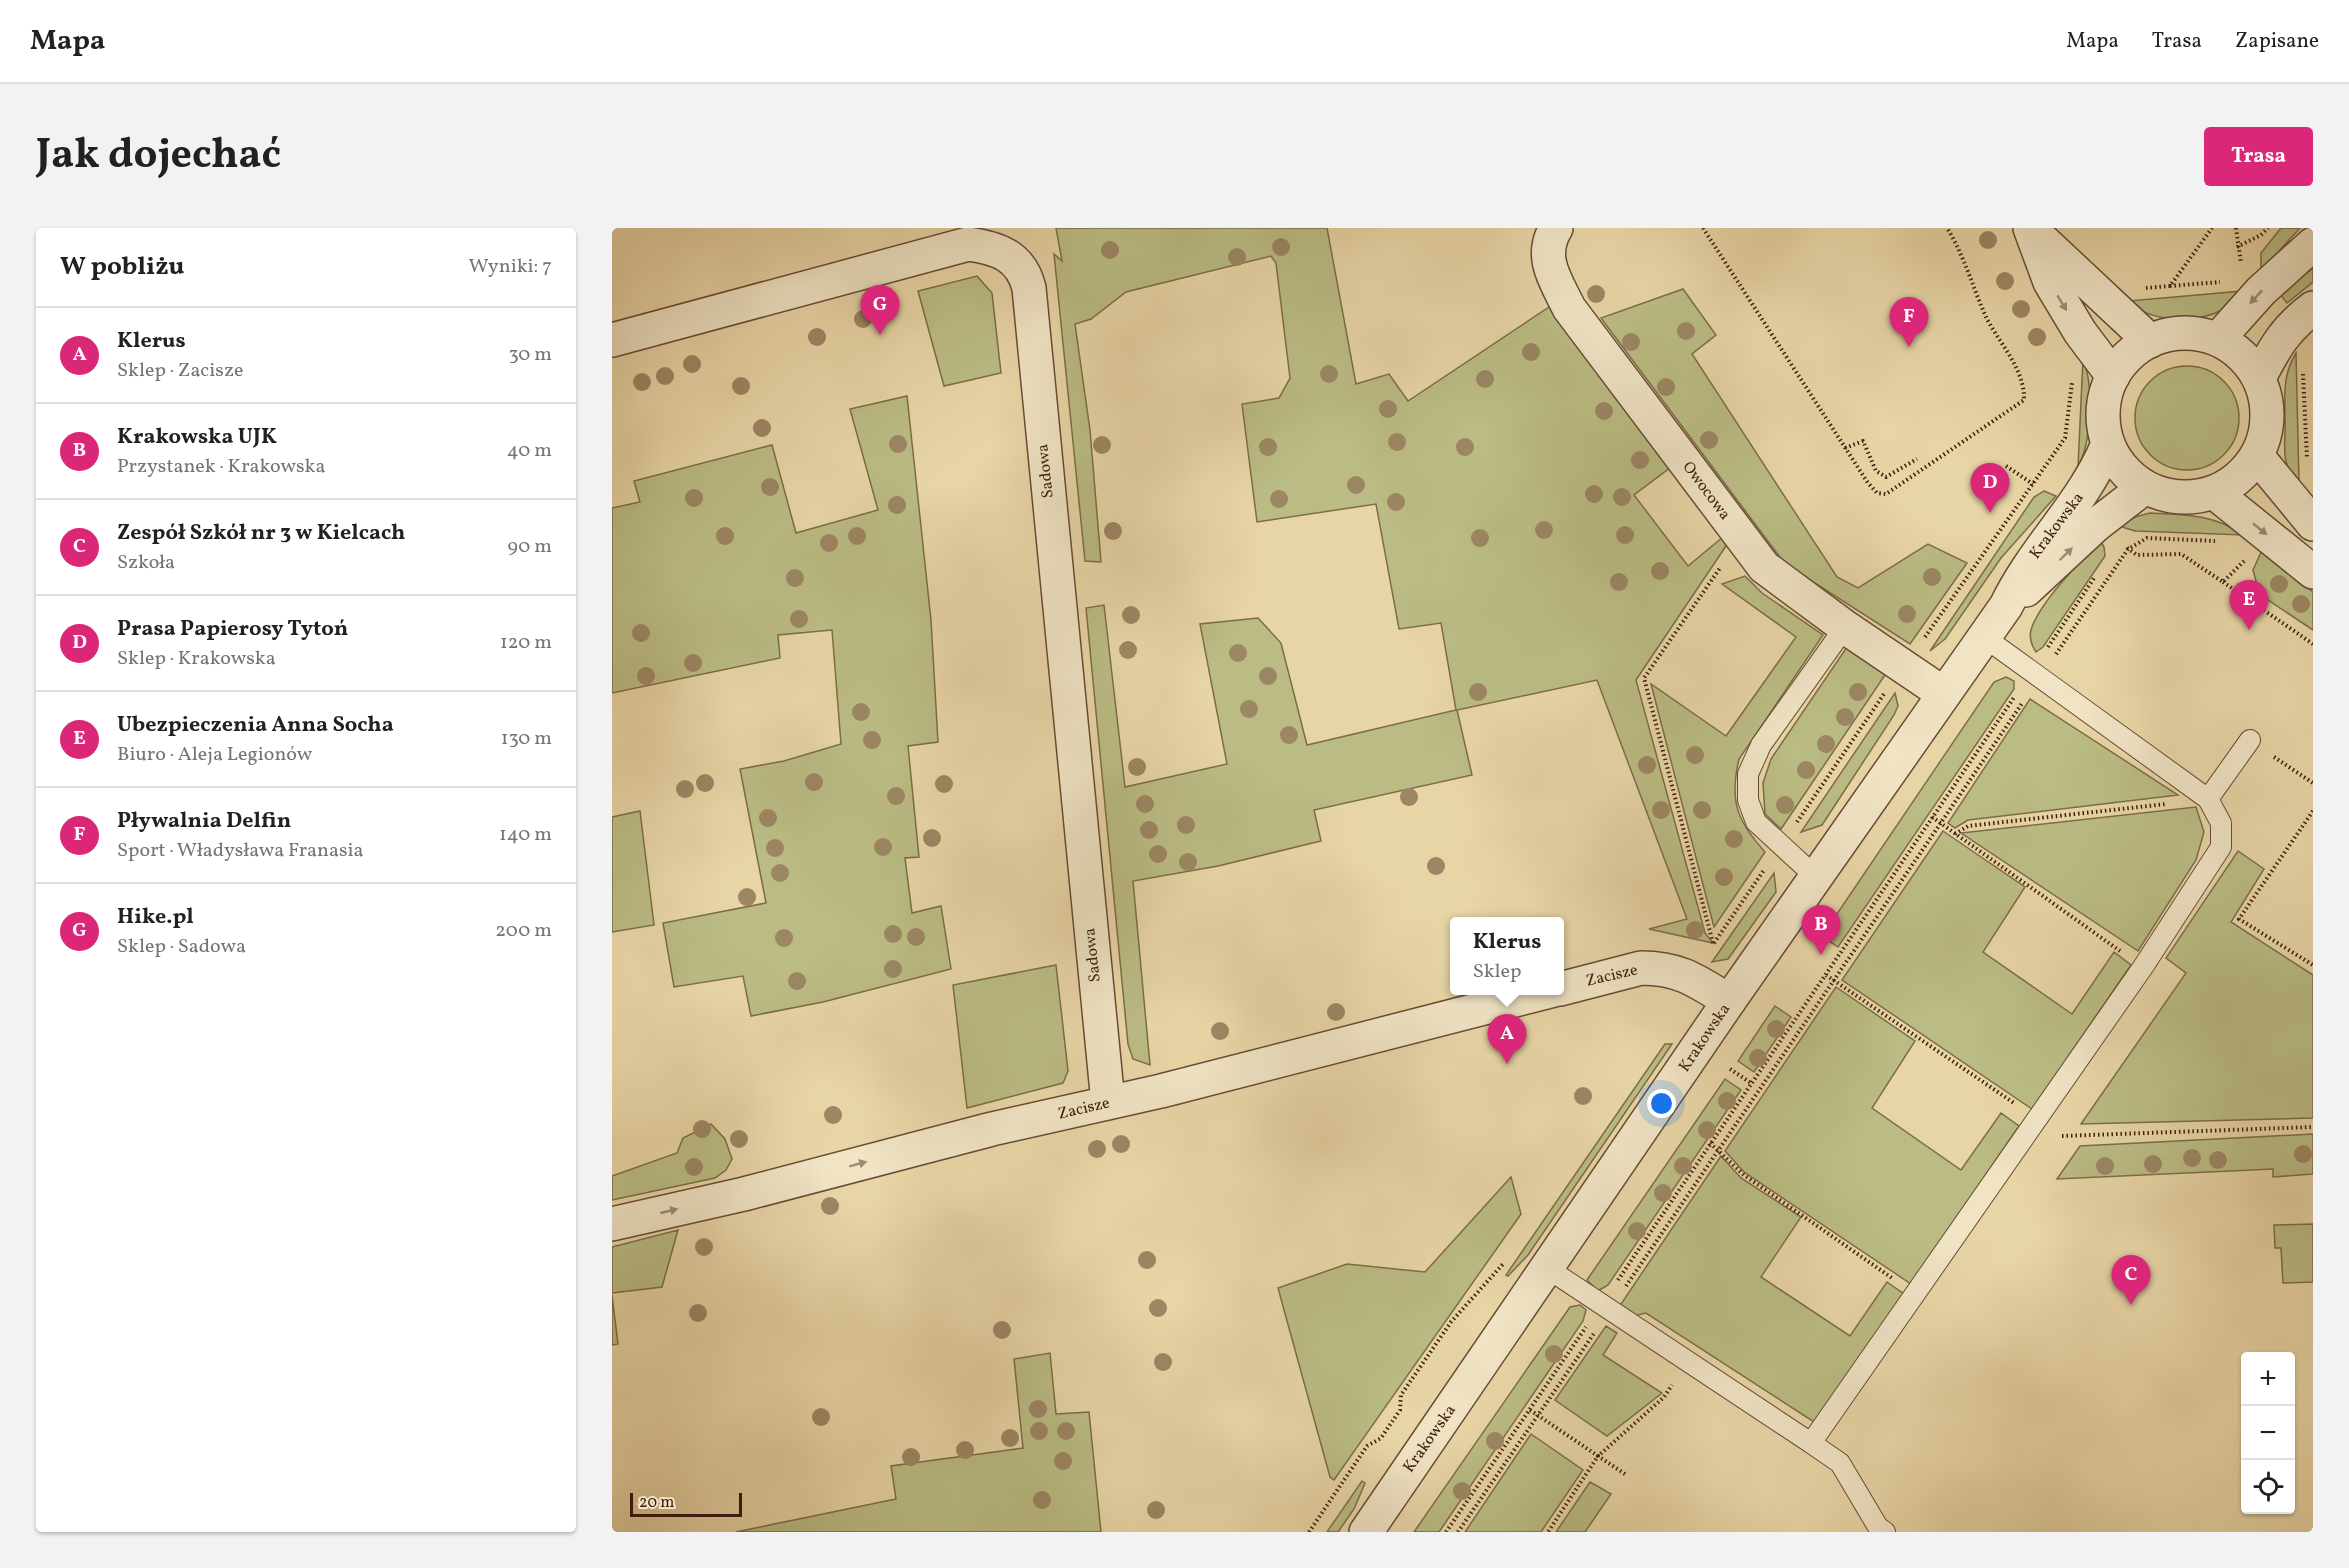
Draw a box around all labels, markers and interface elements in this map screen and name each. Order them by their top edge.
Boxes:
text: Mapa [30,22,105,61]
text: Mapa [2066,27,2119,56]
text: Trasa [2152,27,2202,56]
text: Zapisane [2235,27,2319,56]
text: Jak dojechać [36,127,281,186]
button: Trasa [2204,127,2313,186]
text: W pobliżu [60,249,184,285]
text: Wyniki: 7 [469,253,552,281]
pin: G [860,285,900,335]
one-way arrow [2249,289,2263,304]
one-way arrow [2057,295,2068,311]
pin: F [1890,298,1928,347]
text: Klerus [117,326,186,357]
text: A [72,341,87,369]
text: 30 m [508,341,552,369]
text: Sklep · Zacisze [117,357,243,385]
text: Krakowska UJK [117,422,277,453]
text: B [73,437,86,465]
text: 40 m [507,437,552,465]
street label: Sadowa [1032,443,1060,499]
text: Przystanek · Krakowska [117,453,325,481]
street label: Owocowa [1677,457,1735,525]
pin: D [1970,464,2010,513]
street label: Krakowska [2025,488,2089,564]
text: Zespół Szkół nr 3 w Kielcach [117,518,405,549]
one-way arrow [2252,523,2268,536]
text: C [73,533,86,561]
text: 90 m [508,533,552,561]
one-way arrow [2059,547,2074,561]
text: Szkoła [117,549,175,577]
pin: E [2230,580,2268,630]
text: Prasa Papierosy Tytoń [117,614,348,645]
text: D [72,629,87,657]
text: 120 m [500,629,552,657]
text: Sklep · Krakowska [117,645,276,673]
text: Ubezpieczenia Anna Socha [117,710,394,741]
text: E [73,725,86,753]
text: 130 m [501,725,552,753]
text: Biuro · Aleja Legionów [117,741,312,769]
text: Pływalnia Delfin [117,806,291,837]
text: F [74,821,85,849]
text: 140 m [499,821,552,849]
text: Sport · Władysława Franasia [117,837,364,865]
text: Hike.pl [117,902,194,933]
pin: B [1802,906,1840,955]
text: G [72,917,87,945]
text: 200 m [495,917,552,945]
popup [1450,917,1564,995]
street label: Sadowa [1079,927,1107,983]
text: Klerus [1473,927,1541,958]
text: Sklep · Sadowa [117,933,246,961]
text: Sklep [1473,958,1522,986]
street label: Zacisze [1584,959,1640,993]
street label: Krakowska [1674,999,1736,1077]
pin: A [1488,1014,1526,1064]
your location [1647,1089,1676,1118]
street label: Zacisze [1056,1092,1112,1126]
one-way arrow [849,1159,867,1168]
one-way arrow [660,1206,679,1215]
pin: C [2112,1256,2150,1305]
map controls [2241,1352,2295,1514]
button: + [2241,1352,2295,1406]
street label: Krakowska [1399,1401,1461,1477]
button: − [2241,1406,2295,1460]
button: locate [2241,1460,2295,1514]
scale bar [630,1490,742,1518]
text: 20 m [639,1492,674,1514]

